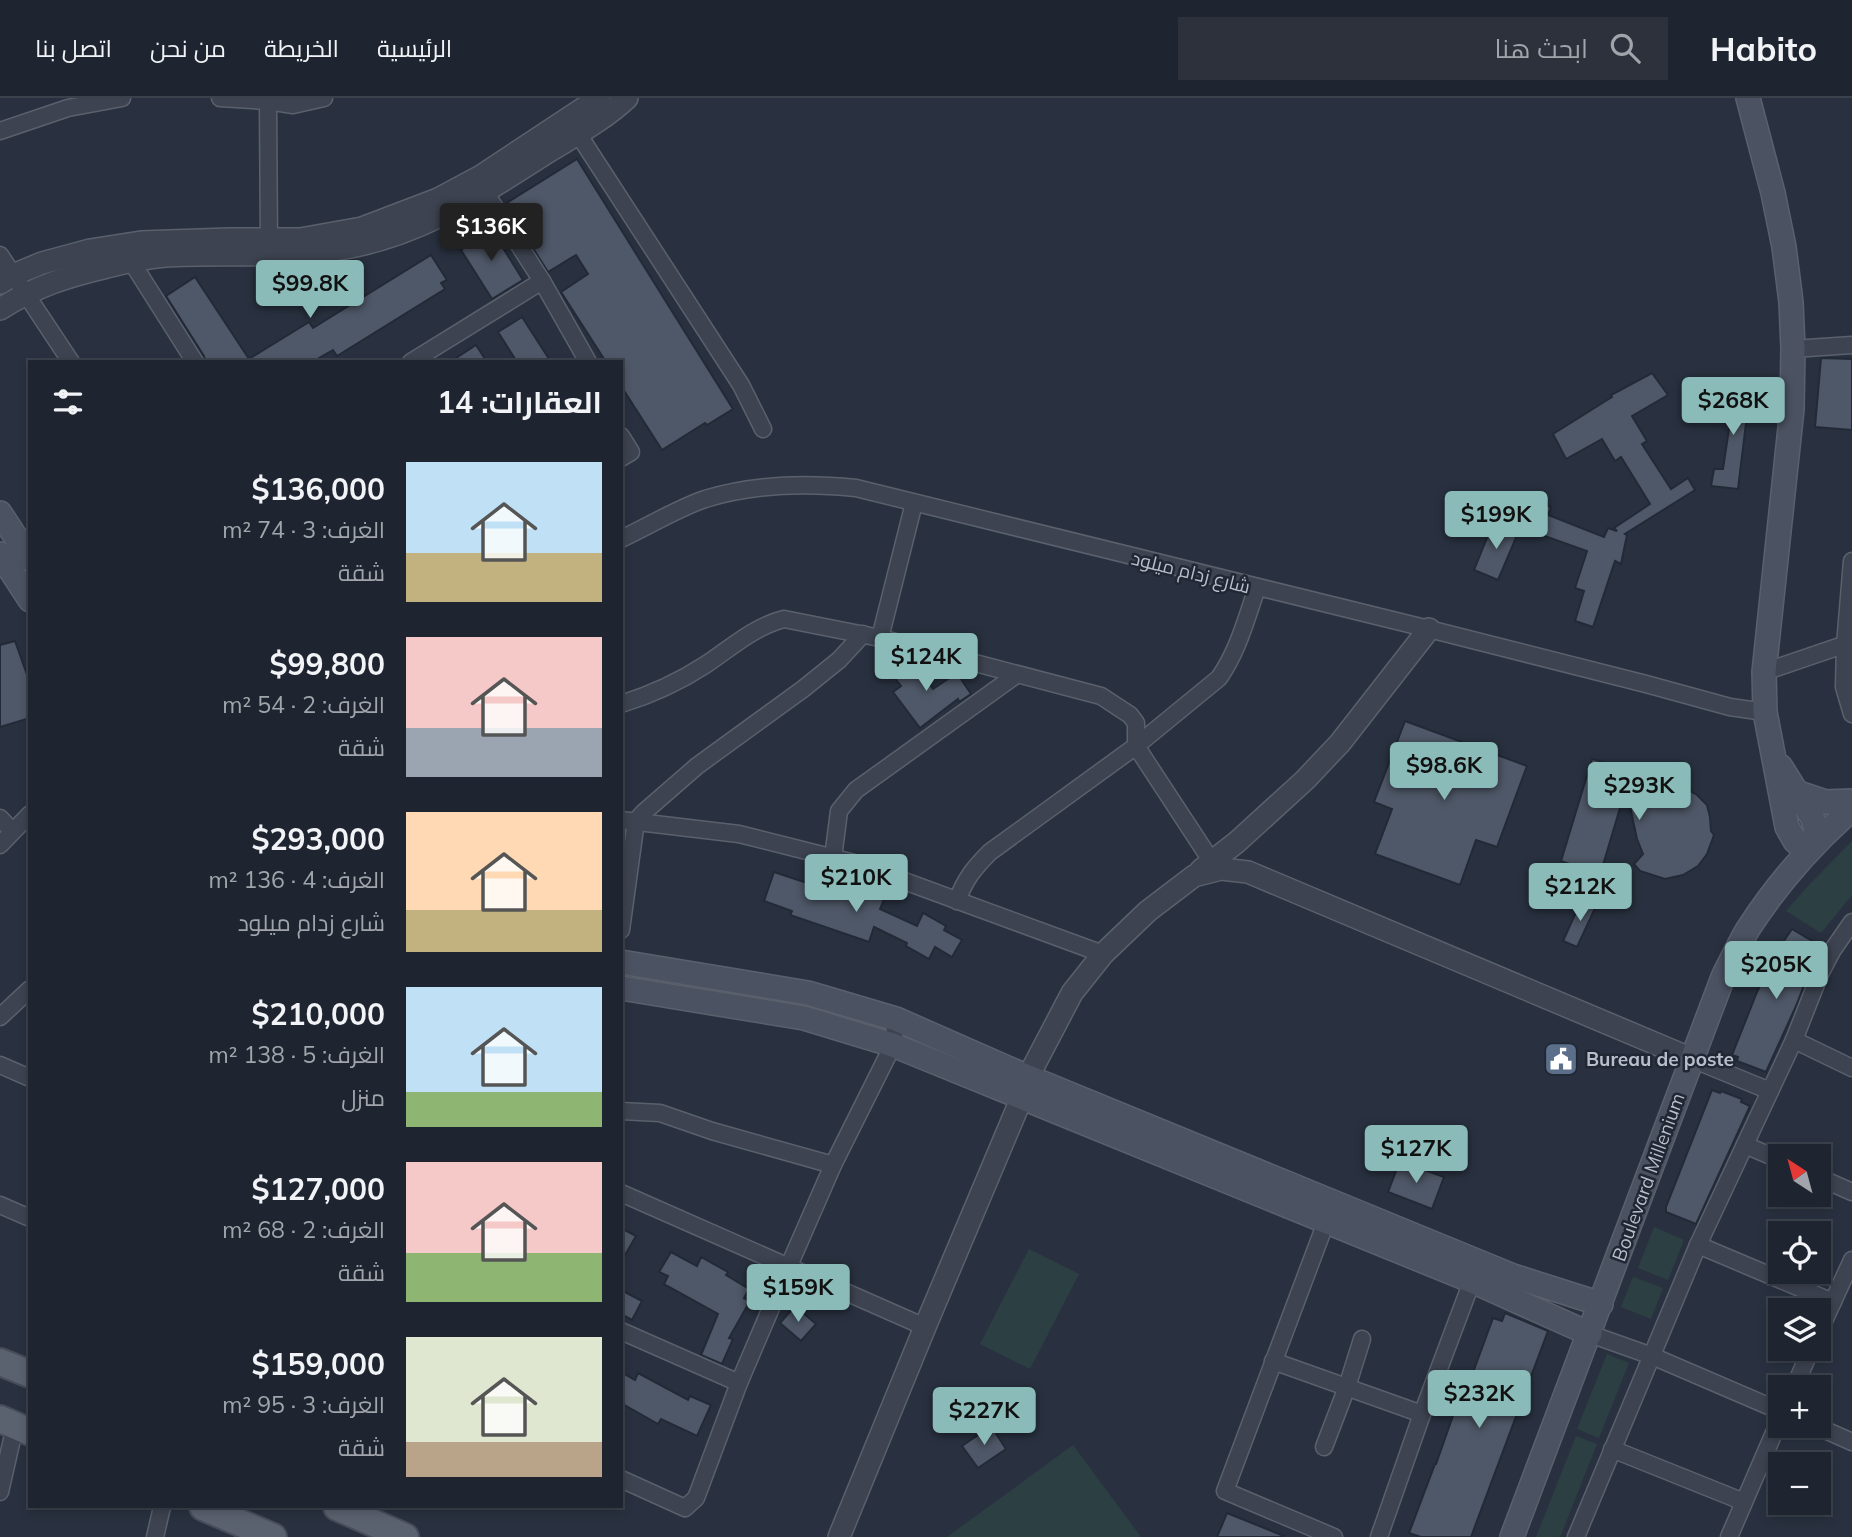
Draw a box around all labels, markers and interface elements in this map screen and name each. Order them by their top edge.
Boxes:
search box [1178,17,1668,80]
text: Habito [1710,28,1817,69]
icon: search [1606,29,1644,67]
text: ابحث هنا [1494,32,1588,65]
text: اتصل بنا [35,33,112,63]
text: من نحن [150,33,226,63]
text: الخريطة [264,33,339,63]
text: الرئيسية [377,33,452,63]
pin: $136K [442,204,540,263]
text: $136K [456,211,526,240]
pin: $99.8K [253,260,367,320]
text: $99.8K [272,268,348,297]
pin: $268K [1684,378,1782,437]
icon: filters [49,383,87,421]
text: العقارات: 14 [437,383,602,421]
text: $268K [1698,385,1768,414]
text: $136,000 [252,470,385,508]
icon: home [462,490,546,574]
pin: $199K [1447,491,1545,551]
text: $199K [1461,499,1531,528]
text: الغرف: 3 · 74 m² [222,515,385,544]
street label: شارع زدام ميلود [1129,546,1253,600]
text: شقة [338,558,385,587]
pin: $124K [877,634,975,693]
text: $124K [891,641,961,670]
text: $99,800 [270,645,385,683]
icon: home [462,665,546,749]
text: الغرف: 2 · 54 m² [222,690,385,719]
text: شقة [338,733,385,762]
pin: $98.6K [1387,742,1501,802]
text: $98.6K [1406,750,1482,779]
pin: $293K [1590,762,1688,822]
text: $293K [1604,770,1674,799]
text: $293,000 [252,820,385,858]
icon: home [462,840,546,924]
pin: $210K [807,854,905,914]
text: $210K [821,862,891,891]
pin: $212K [1531,864,1629,923]
text: الغرف: 4 · 136 m² [208,865,385,894]
text: $212K [1545,871,1615,900]
text: شارع زدام ميلود [238,908,385,937]
pin: $205K [1727,942,1825,1001]
text: $205K [1741,949,1811,978]
text: $210,000 [252,995,385,1033]
icon: home [462,1015,546,1099]
text: الغرف: 5 · 138 m² [208,1040,385,1069]
public building icon: Bureau de poste [1542,1040,1580,1078]
place label: Bureau de poste [1586,1047,1734,1071]
text: منزل [341,1083,385,1112]
street label: Boulevard Millenium [1606,1090,1690,1264]
pin: $127K [1367,1126,1465,1185]
text: $127K [1381,1133,1451,1162]
north arrow [1768,1144,1830,1208]
map controls [1768,1144,1831,1515]
text: $127,000 [252,1170,385,1208]
icon: home [462,1190,546,1274]
text: الغرف: 2 · 68 m² [222,1215,385,1244]
button: locate [1768,1221,1831,1284]
text: شقة [338,1258,385,1287]
pin: $159K [749,1264,847,1324]
text: $159K [763,1272,833,1301]
button: layers [1768,1298,1831,1361]
text: $159,000 [252,1345,385,1383]
icon: home [462,1365,546,1449]
pin: $232K [1430,1370,1528,1430]
button: + [1768,1375,1831,1438]
text: $232K [1444,1378,1514,1407]
pin: $227K [935,1388,1033,1447]
text: الغرف: 3 · 95 m² [222,1390,385,1419]
text: $227K [949,1395,1019,1424]
text: شقة [338,1433,385,1462]
button: − [1768,1452,1831,1515]

